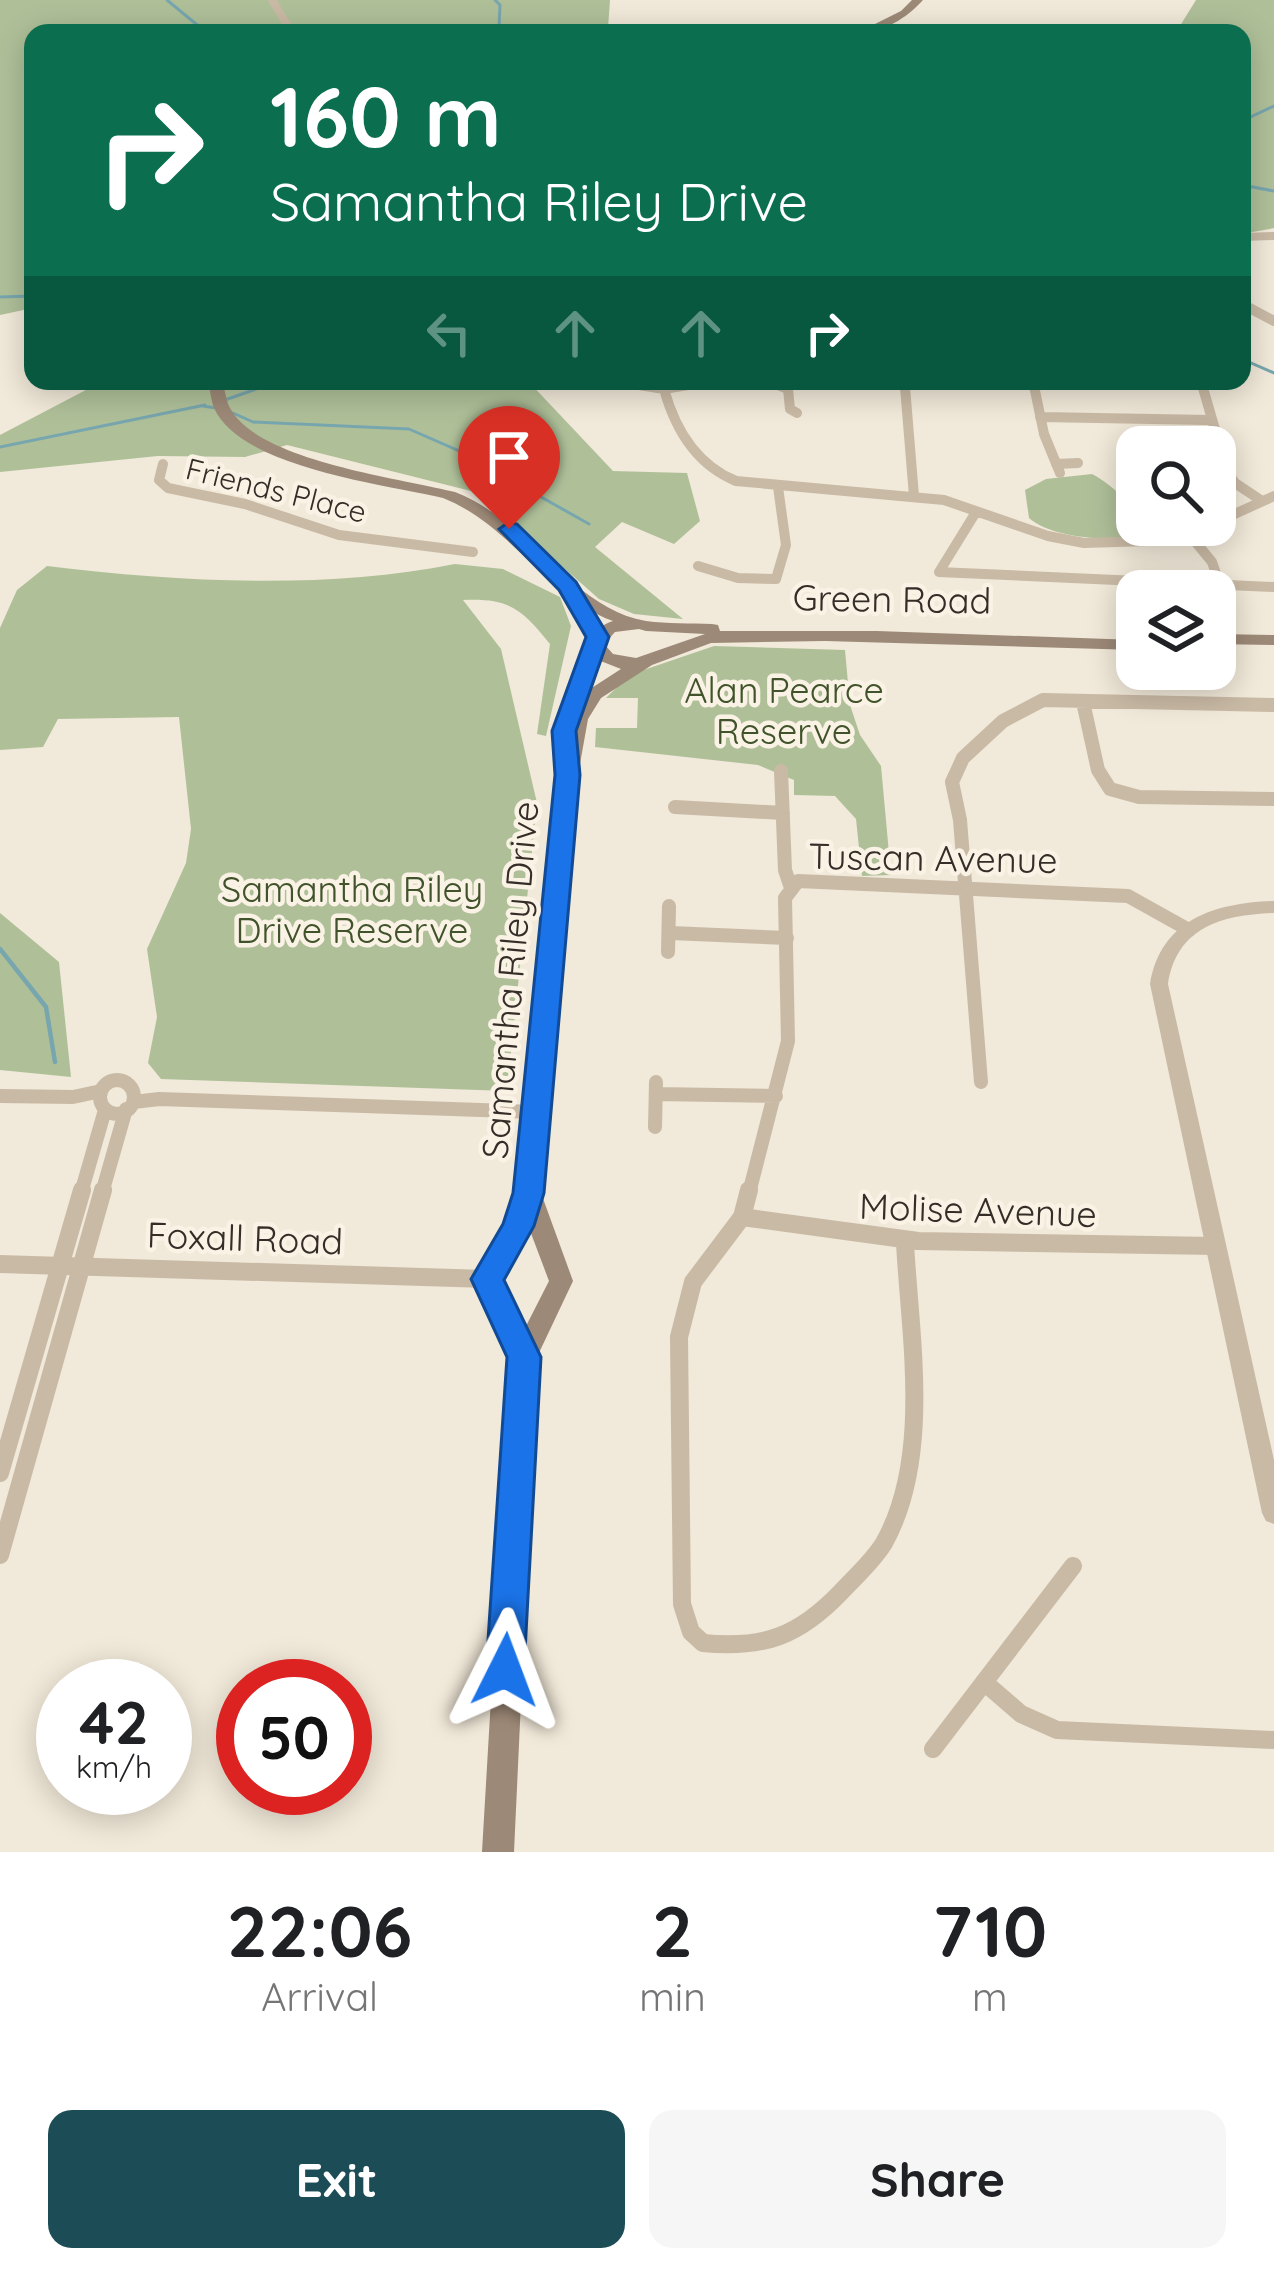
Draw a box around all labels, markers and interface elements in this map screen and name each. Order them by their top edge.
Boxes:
text: 160 m [270,63,502,168]
icon: right [72,72,228,228]
text: Samantha Riley Drive [270,167,808,235]
icon: left [416,300,482,366]
icon: ahead [542,300,608,366]
icon: ahead [668,300,734,366]
icon: right [794,300,860,366]
pin [458,406,560,529]
icon: arrive [476,424,542,490]
map controls [1116,426,1236,690]
button: search [1116,426,1236,546]
street label: Friends Place [182,449,371,531]
button: layers [1116,570,1236,690]
street label: Green Road [792,574,992,623]
park label: Alan Pearce Reserve [684,667,884,753]
street label: Samantha Riley Drive [471,799,548,1161]
street label: Tuscan Avenue [808,833,1058,882]
park label: Samantha Riley Drive Reserve [221,866,483,952]
street label: Molise Avenue [858,1183,1098,1236]
street label: Foxall Road [146,1212,344,1263]
position arrow [442,1607,568,1733]
speed limit sign: 50 [216,1659,372,1815]
text: 42 [79,1684,149,1759]
text: km/h [76,1748,152,1786]
text: 22:06 [227,1885,412,1975]
text: 2 [652,1885,693,1975]
text: 710 [933,1885,1047,1975]
text: Arrival [261,1972,378,2021]
text: min [639,1972,706,2021]
text: m [972,1972,1008,2021]
button: Exit [48,2110,625,2248]
button: Share [649,2110,1226,2248]

